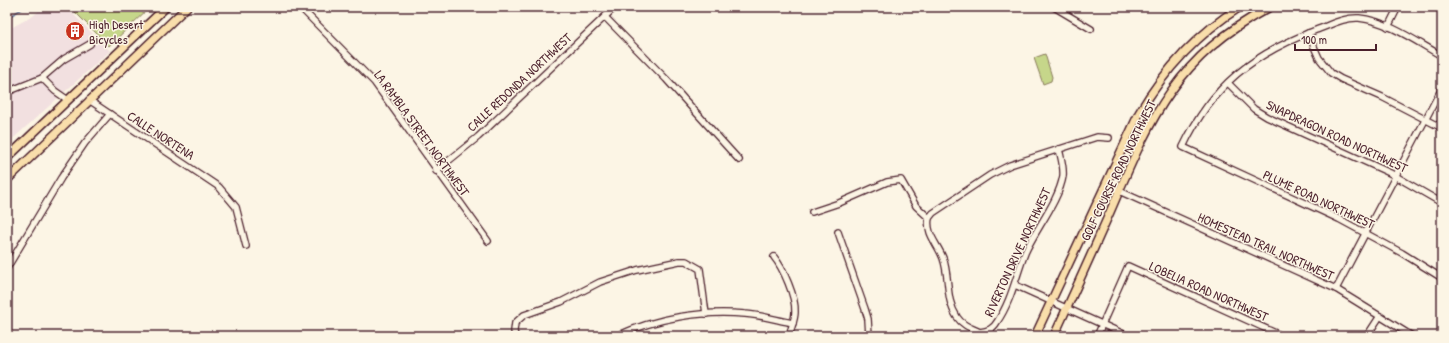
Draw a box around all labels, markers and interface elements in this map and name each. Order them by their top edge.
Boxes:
place label: High Desert Bicycles [89,15,144,48]
building icon: High Desert Bicycles [64,20,86,42]
scale bar [1295,26,1376,52]
street label: CALLE REDONDA NORTHWEST [463,28,576,135]
text: 100 m [1301,31,1327,48]
street label: LA RAMBLA STREET NORTHWEST [370,66,474,200]
street label: SNAPDRAGON ROAD NORTHWEST [1263,95,1411,177]
street label: GOLF COURSE ROAD NORTHWEST [1076,96,1160,244]
street label: CALLE NORTENA [124,106,199,164]
street label: PLUME ROAD NORTHWEST [1260,165,1379,233]
street label: RIVERTON DRIVE NORTHWEST [979,184,1055,319]
street label: HOMESTEAD TRAIL NORTHWEST [1195,208,1338,285]
street label: LOBELIA ROAD NORTHWEST [1147,257,1272,326]

